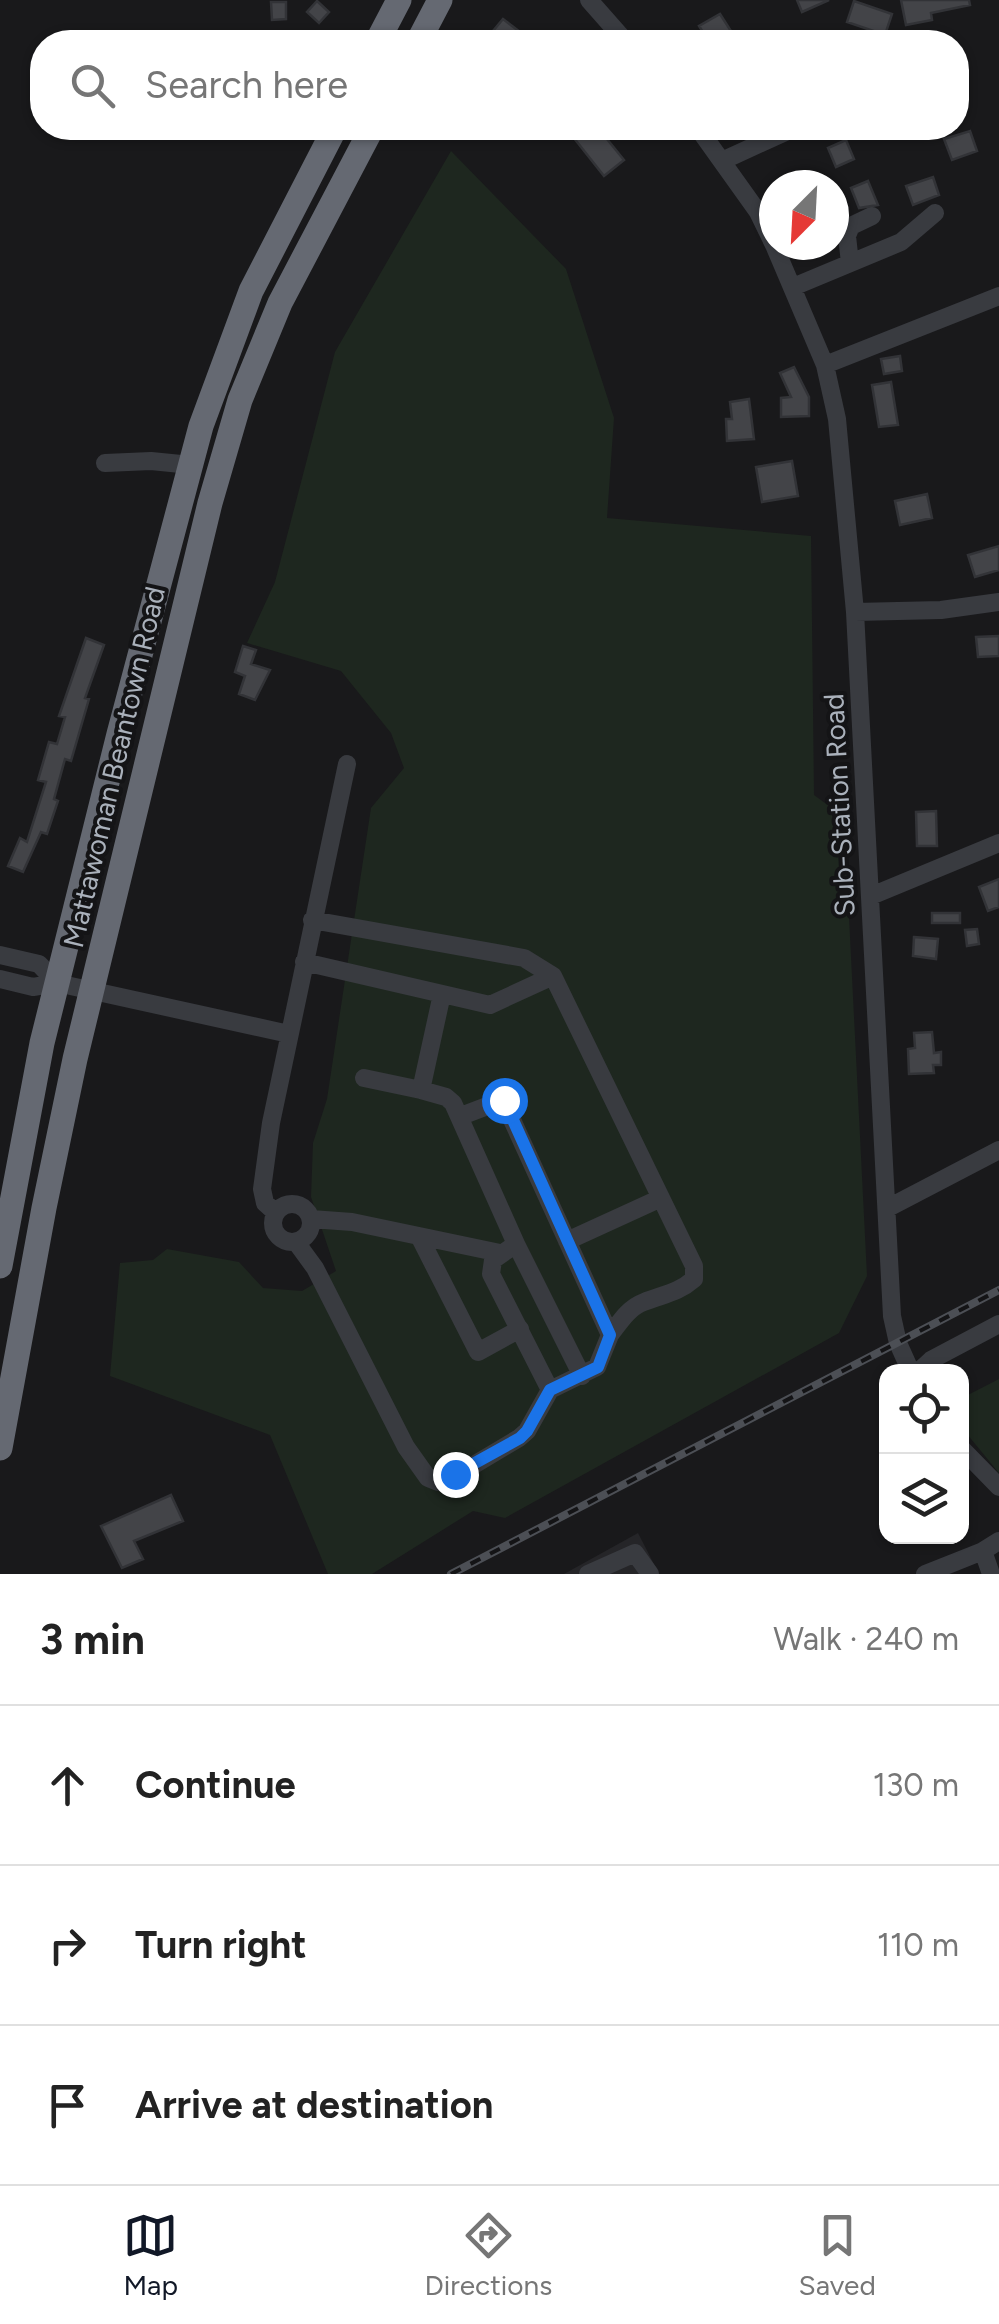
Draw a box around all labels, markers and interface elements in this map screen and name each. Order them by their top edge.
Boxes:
search box [30,30,969,140]
icon: search [65,58,120,113]
text: Search here [145,62,348,108]
north arrow [759,170,849,260]
street label: Mattawoman Beantown Road [56,583,172,951]
street label: Sub-Station Road [816,693,862,917]
route start [482,1078,528,1124]
map controls [879,1364,969,1544]
button: locate [879,1364,969,1454]
route end [433,1452,479,1498]
button: layers [879,1454,969,1544]
text: 3 min [40,1614,145,1665]
text: Walk · 240 m [773,1620,959,1658]
icon: ahead [40,1758,95,1813]
text: Continue [135,1762,296,1808]
text: 130 m [873,1766,959,1804]
icon: right [40,1918,95,1973]
text: Turn right [135,1922,307,1968]
text: 110 m [877,1926,959,1964]
icon: arrive [40,2078,95,2133]
text: Arrive at destination [135,2082,493,2128]
tab: Map [123,2208,178,2302]
tab: Directions [425,2208,552,2302]
tab: Saved [799,2208,876,2302]

